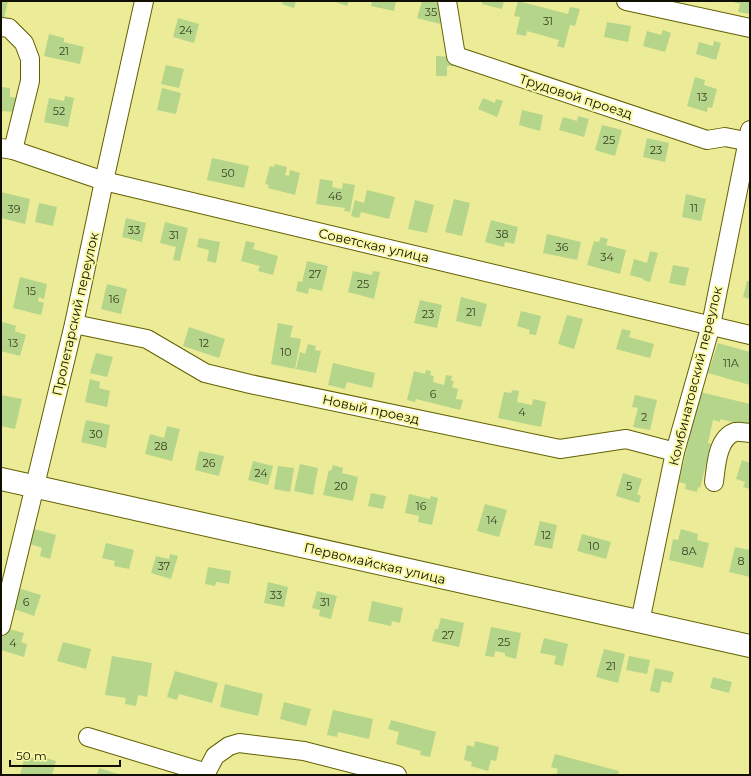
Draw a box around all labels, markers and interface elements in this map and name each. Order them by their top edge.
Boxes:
house number: 35 [425,5,437,19]
house number: 31 [543,14,553,28]
house number: 24 [179,23,193,37]
house number: 21 [59,44,69,58]
street label: Трудовой проезд [518,70,634,122]
house number: 13 [697,90,707,104]
house number: 52 [53,104,65,118]
house number: 25 [603,133,615,147]
house number: 23 [650,143,662,157]
house number: 50 [221,166,235,180]
house number: 46 [328,189,342,203]
house number: 11 [690,201,698,215]
house number: 39 [8,202,21,216]
house number: 33 [128,223,140,237]
street label: Советская улица [317,225,431,265]
house number: 38 [495,227,509,241]
house number: 31 [169,228,179,242]
street label: Пролетарский переулок [48,230,102,397]
house number: 36 [556,240,569,254]
house number: 34 [600,250,614,264]
house number: 27 [309,267,321,281]
house number: 25 [357,277,369,291]
house number: 15 [26,284,36,298]
street label: Комбинатовский переулок [665,284,725,467]
house number: 16 [109,292,120,306]
house number: 21 [466,305,476,319]
house number: 23 [422,307,434,321]
house number: 13 [8,336,18,350]
house number: 12 [199,336,209,350]
house number: 10 [280,345,292,359]
house number: 11А [723,356,740,370]
house number: 6 [430,387,437,401]
street label: Новый проезд [321,391,421,427]
house number: 4 [518,405,526,419]
house number: 2 [641,410,647,424]
house number: 30 [89,427,103,441]
house number: 28 [154,439,168,453]
house number: 26 [203,456,216,470]
house number: 24 [254,466,268,480]
house number: 20 [334,479,348,493]
house number: 5 [626,479,632,493]
house number: 16 [416,499,427,513]
house number: 14 [486,513,498,527]
house number: 12 [541,528,551,542]
street label: Первомайская улица [303,539,447,587]
house number: 10 [588,539,600,553]
house number: 8А [681,544,697,558]
house number: 8 [737,554,745,568]
house number: 37 [158,559,170,573]
house number: 33 [270,588,282,602]
house number: 6 [23,595,30,609]
house number: 31 [320,595,330,609]
house number: 27 [442,628,454,642]
house number: 25 [498,635,510,649]
house number: 4 [9,636,17,650]
house number: 21 [606,659,616,673]
scale bar [10,742,120,768]
text: 50 m [16,748,47,763]

